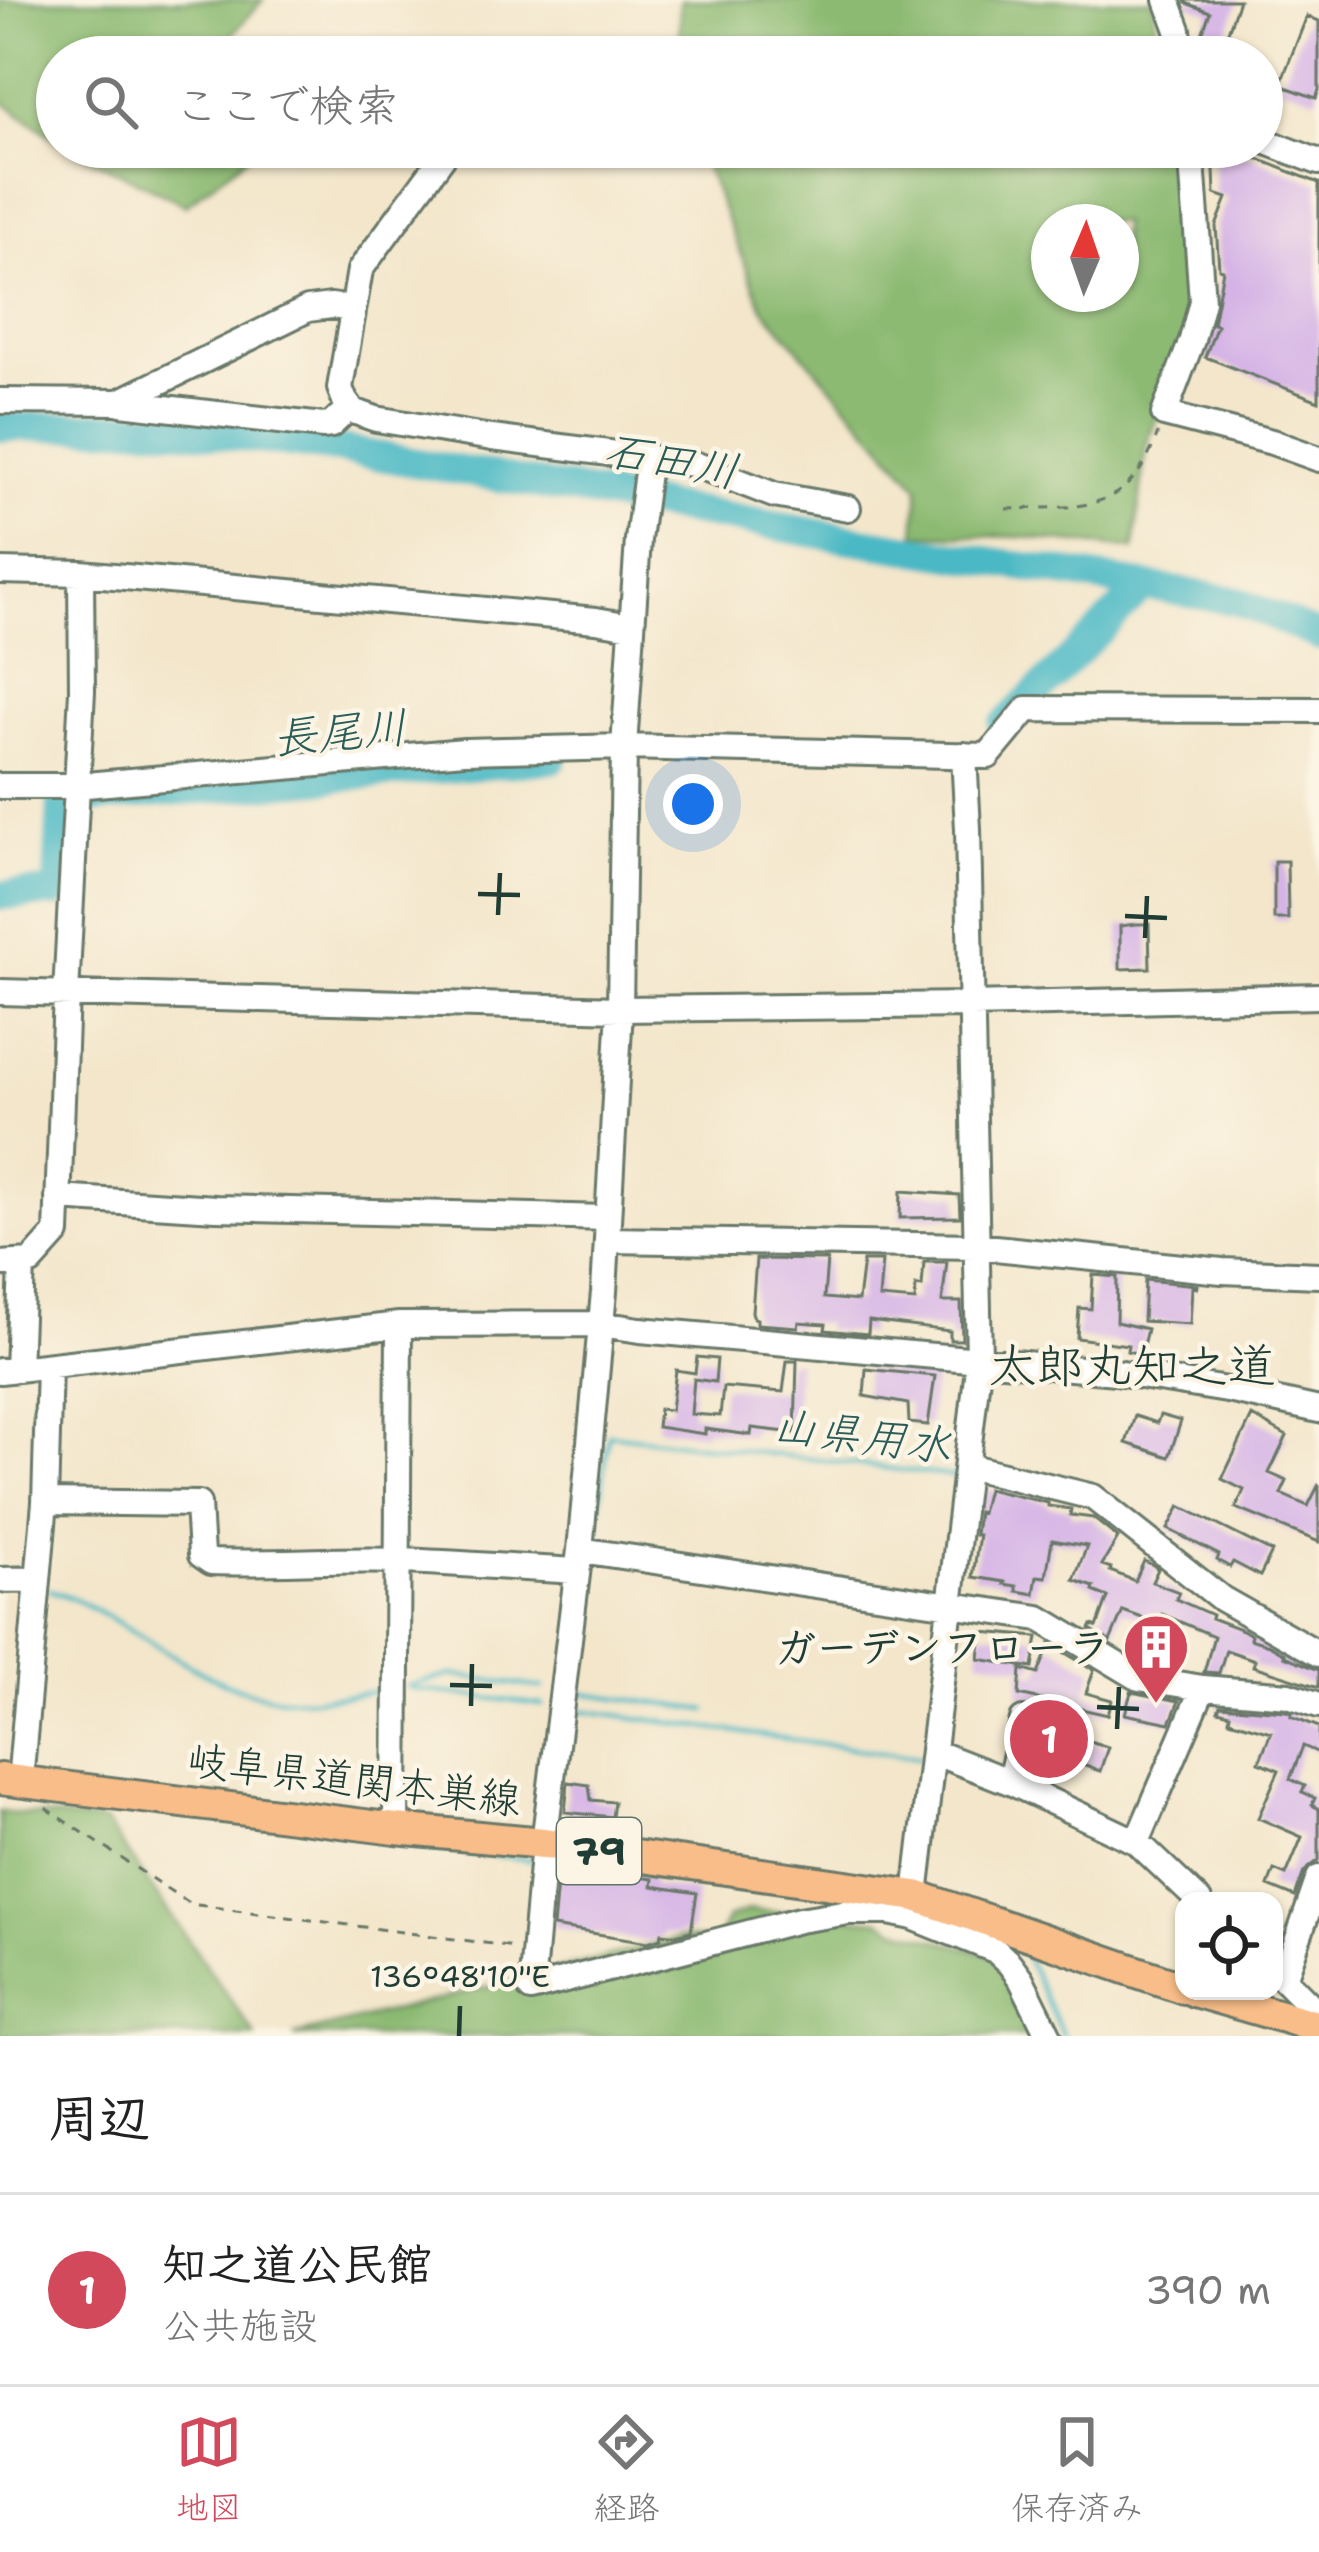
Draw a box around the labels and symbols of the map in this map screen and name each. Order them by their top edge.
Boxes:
north arrow [1031,204,1139,312]
water label: 石田川 [600,419,744,501]
water label: 長尾川 [270,696,410,768]
your location [663,774,723,834]
district label: 太郎丸知之道 [988,1333,1276,1397]
water label: 山県用水 [769,1394,955,1476]
building icon: ガーデンフローラ [1121,1612,1191,1706]
place label: ガーデンフローラ [774,1619,1110,1675]
pin: 1 [1010,1694,1088,1784]
street label: 岐阜県道関本巣線 [184,1731,524,1827]
road number: 79 [557,1818,641,1884]
text: 136°48'10"E [370,1956,550,1997]

